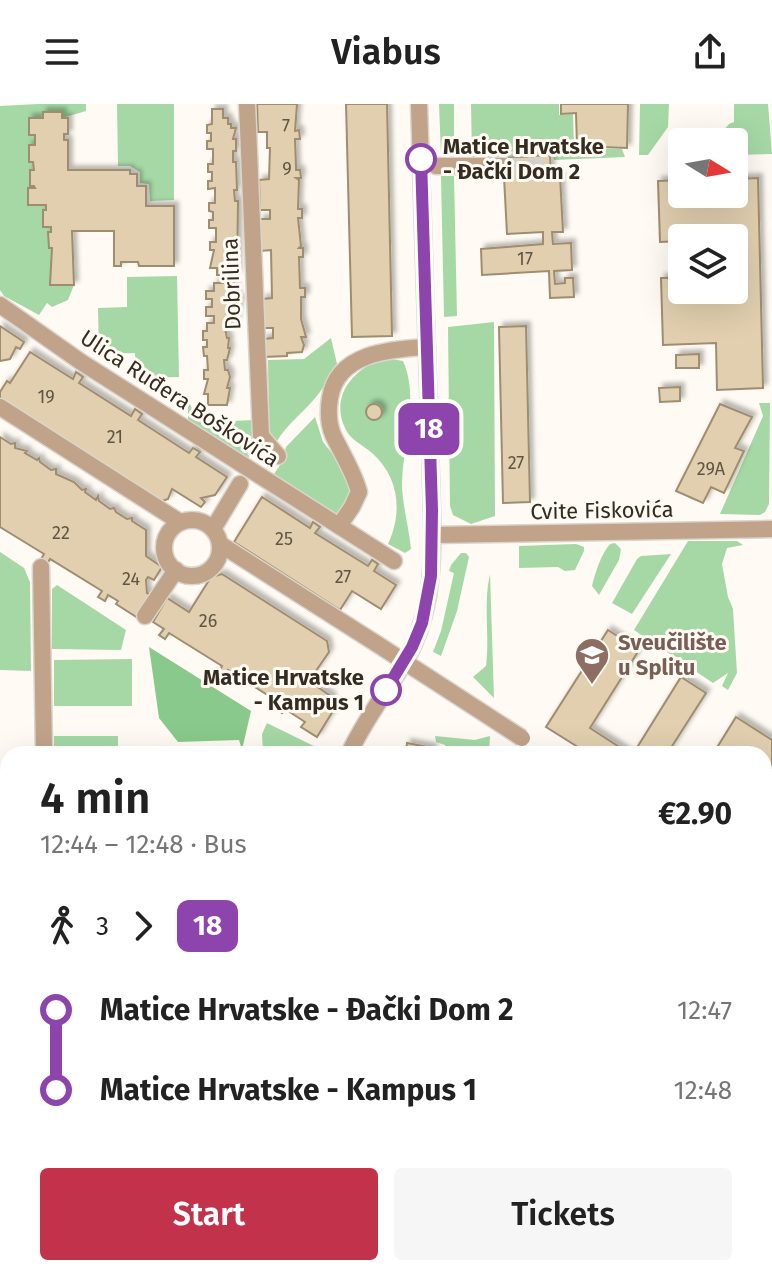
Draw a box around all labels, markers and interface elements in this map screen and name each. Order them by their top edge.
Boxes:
icon: menu [40,30,84,74]
text: Viabus [331,30,441,74]
icon: share [688,30,732,74]
house number: 7 [282,115,290,137]
north arrow [668,128,748,208]
map controls [668,128,748,304]
place label: Matice Hrvatske - Đački Dom 2 [443,133,604,185]
marker: Matice Hrvatske - Đački Dom 2 [406,144,436,174]
house number: 9 [282,158,292,180]
button: layers [668,224,748,304]
street label: Dobrilina [216,237,247,331]
house number: 17 [517,248,533,270]
street label: Ulica Ruđera Boškovića [75,324,284,473]
house number: 19 [37,386,55,408]
line badge: 18 [393,403,465,455]
text: 18 [414,412,444,445]
house number: 21 [107,426,123,448]
house number: 27 [508,452,524,474]
house number: 29A [697,458,726,480]
street label: Cvite Fiskovića [530,496,674,525]
house number: 22 [52,522,70,544]
house number: 25 [275,528,293,550]
house number: 27 [335,566,351,588]
house number: 24 [122,568,140,590]
house number: 26 [199,610,217,632]
place label: Sveučilište u Splitu [618,629,727,681]
school or university icon: Sveučilište u Splitu [573,636,611,686]
place label: Matice Hrvatske - Kampus 1 [203,664,364,716]
marker: Matice Hrvatske - Kampus 1 [371,675,401,705]
text: 4 min [40,772,150,825]
text: €2.90 [658,796,732,832]
text: 12:44 – 12:48 · Bus [40,829,247,860]
icon: walk [40,904,84,948]
icon: forward [121,904,165,948]
text: 18 [193,909,222,942]
text: 3 [96,911,109,942]
text: Matice Hrvatske - Đački Dom 2 [100,992,514,1028]
text: 12:47 [677,995,732,1026]
text: Matice Hrvatske - Kampus 1 [100,1072,477,1108]
text: 12:48 [674,1075,732,1106]
button: Start [40,1168,378,1260]
button: Tickets [394,1168,732,1260]

